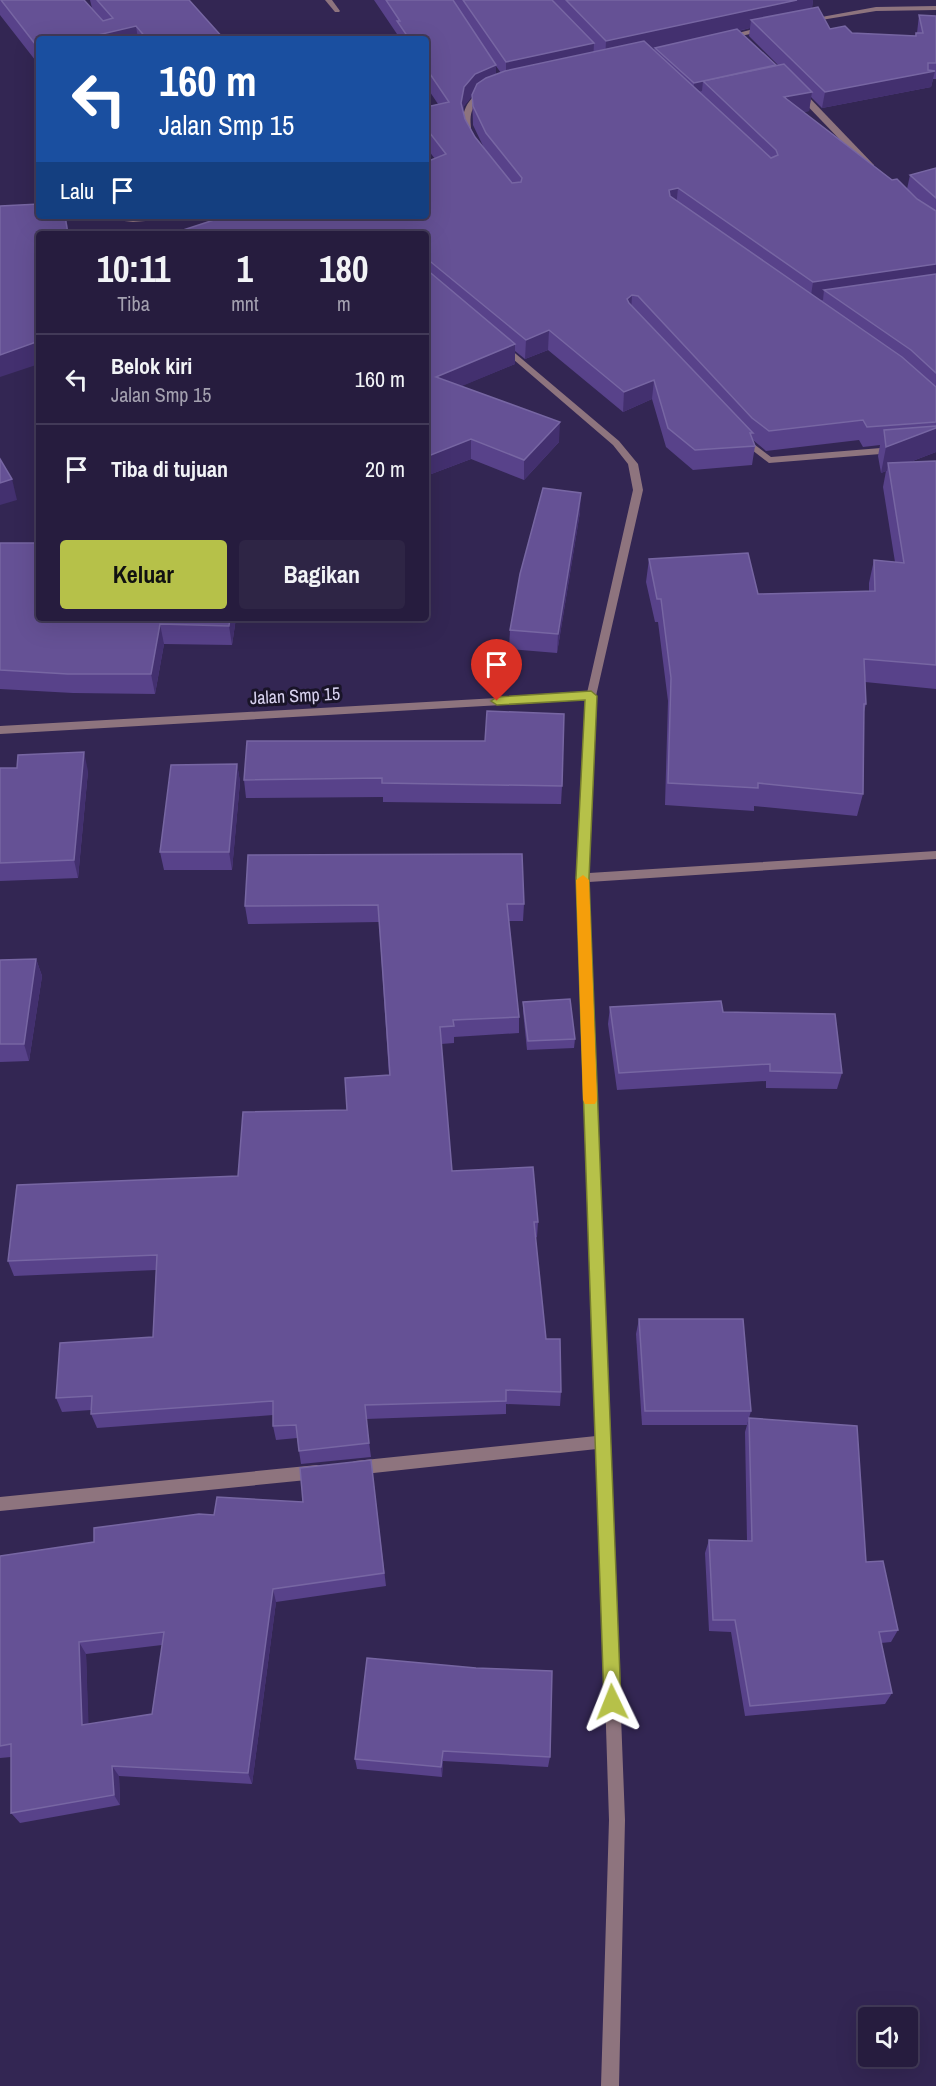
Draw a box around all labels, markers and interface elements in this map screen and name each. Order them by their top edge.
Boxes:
text: 160 m [159,53,257,109]
icon: left [60,60,138,138]
text: Jalan Smp 15 [159,107,294,143]
icon: arrive [106,174,139,207]
text: Lalu [60,176,94,206]
text: 10:11 [97,245,171,293]
text: 1 [237,245,253,293]
text: 180 [319,245,368,293]
text: Tiba [117,290,150,317]
text: mnt [231,290,258,317]
text: m [337,290,351,317]
text: Belok kiri [111,351,192,381]
icon: left [60,363,93,396]
text: 160 m [355,364,405,394]
text: Jalan Smp 15 [111,381,211,408]
icon: arrive [60,453,93,486]
text: Tiba di tujuan [111,454,228,484]
text: 20 m [365,454,405,484]
button: Keluar [60,540,227,609]
button: Bagikan [239,540,405,609]
pin [471,639,522,701]
icon: arrive [480,648,513,681]
street label: Jalan Smp 15 [249,681,341,710]
position arrow [580,1670,644,1734]
map controls [858,2007,918,2067]
button: sound [858,2007,918,2067]

